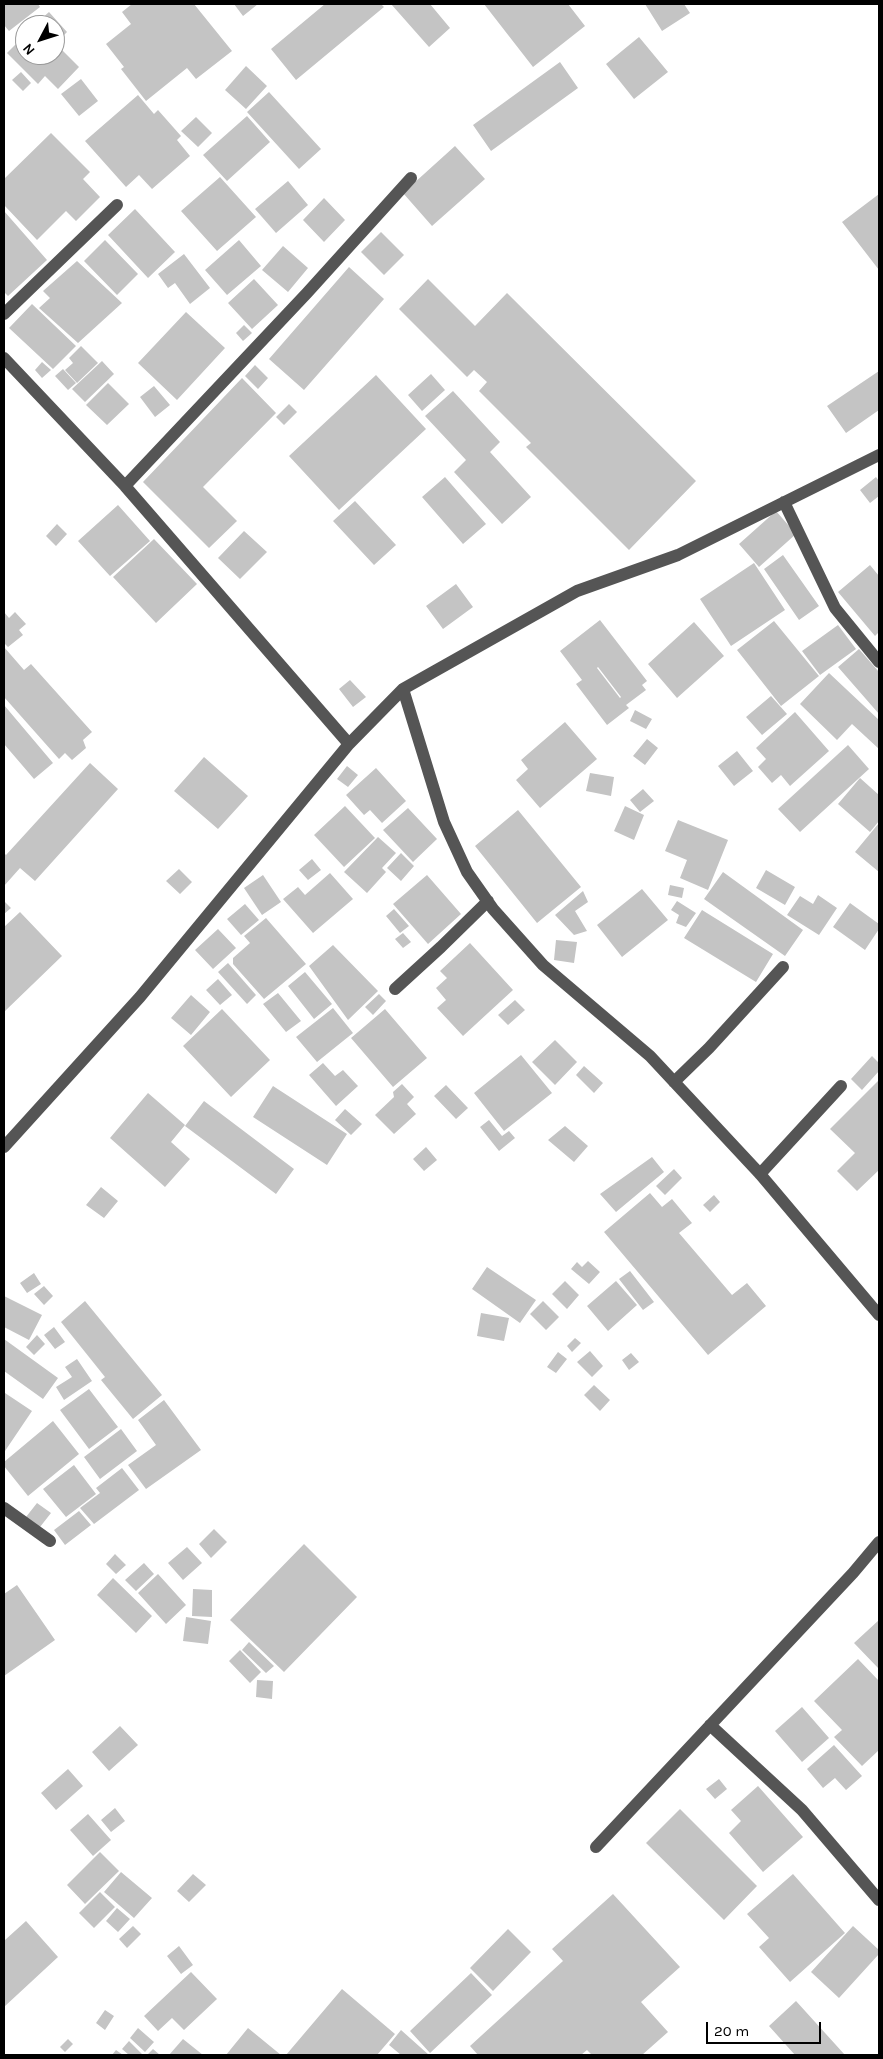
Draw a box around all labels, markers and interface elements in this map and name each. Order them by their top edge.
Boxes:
north arrow [15,15,65,65]
text: N [19,40,39,59]
scale bar [708,2012,823,2044]
text: 20 m [714,2022,749,2040]

